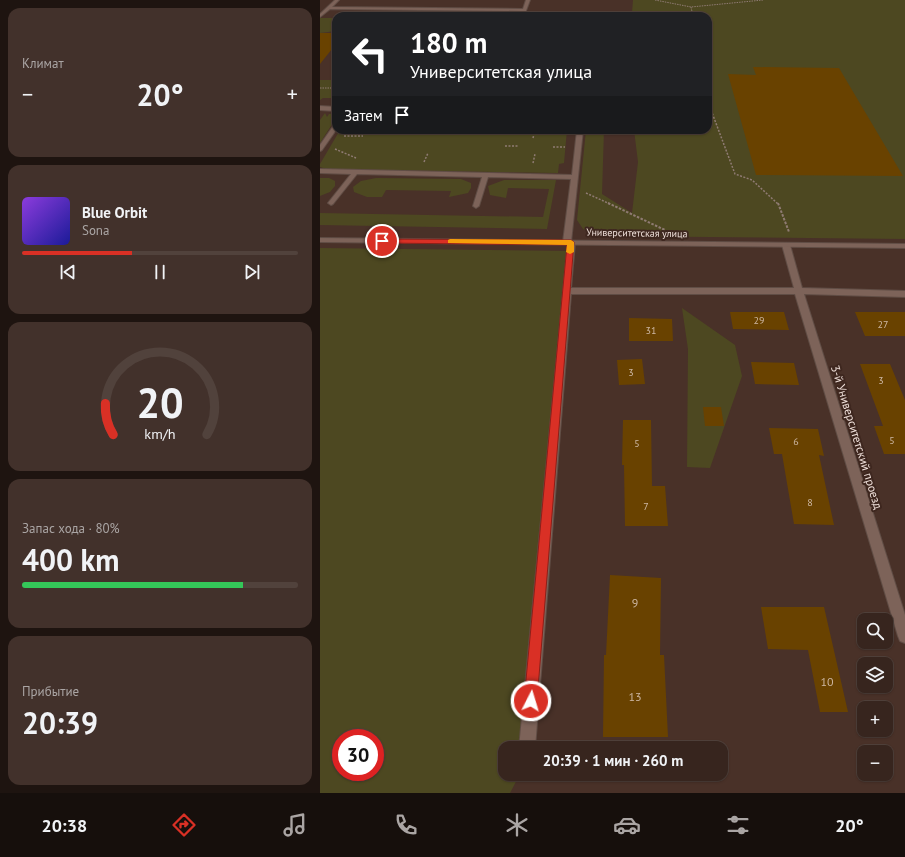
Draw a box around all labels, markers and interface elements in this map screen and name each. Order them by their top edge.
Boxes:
text: 180 m [410,24,487,61]
icon: left [344,28,396,80]
text: Климат [22,55,64,72]
text: Университетская улица [410,60,592,83]
text: 20° [136,75,184,114]
text: − [22,80,33,108]
text: + [287,80,298,108]
icon: arrive [391,104,413,126]
text: Затем [344,106,383,125]
text: Blue Orbit [82,203,147,222]
text: Sona [82,222,109,239]
pin [365,224,399,258]
street label: Университетская улица [586,226,688,240]
icon: arrive [371,230,393,252]
icon: previous [57,261,79,283]
icon: pause [149,261,171,283]
icon: next [241,261,263,283]
house number: 29 [754,314,764,327]
house number: 27 [878,318,888,331]
house number: 31 [646,324,656,337]
street label: 3-й Университетский проезд [828,363,886,511]
house number: 3 [628,366,634,379]
house number: 3 [878,374,884,387]
text: 20 [136,375,184,428]
text: km/h [144,423,176,442]
house number: 5 [889,434,895,447]
house number: 6 [793,435,799,448]
house number: 5 [634,437,640,450]
house number: 8 [807,496,813,509]
house number: 7 [643,500,649,513]
text: Запас хода · 80% [22,520,120,537]
text: 400 km [22,540,120,579]
house number: 9 [632,595,638,610]
map controls [857,613,893,781]
button: search [857,613,893,649]
button: layers [857,657,893,693]
house number: 10 [820,674,834,689]
position arrow [510,680,552,722]
text: Прибытие [22,683,79,700]
house number: 13 [628,689,642,704]
button: + [857,701,893,737]
text: 20:39 [22,703,98,742]
speed limit sign: 30 [332,729,384,781]
button: − [857,745,893,781]
text: 20:39 · 1 мин · 260 m [543,751,683,770]
icon: directions [170,811,198,839]
icon: music [281,811,309,839]
icon: phone [392,811,420,839]
icon: climate [503,811,531,839]
icon: car [613,811,641,839]
icon: filters [724,811,752,839]
text: 20:38 [41,814,87,837]
text: 20° [835,814,864,837]

